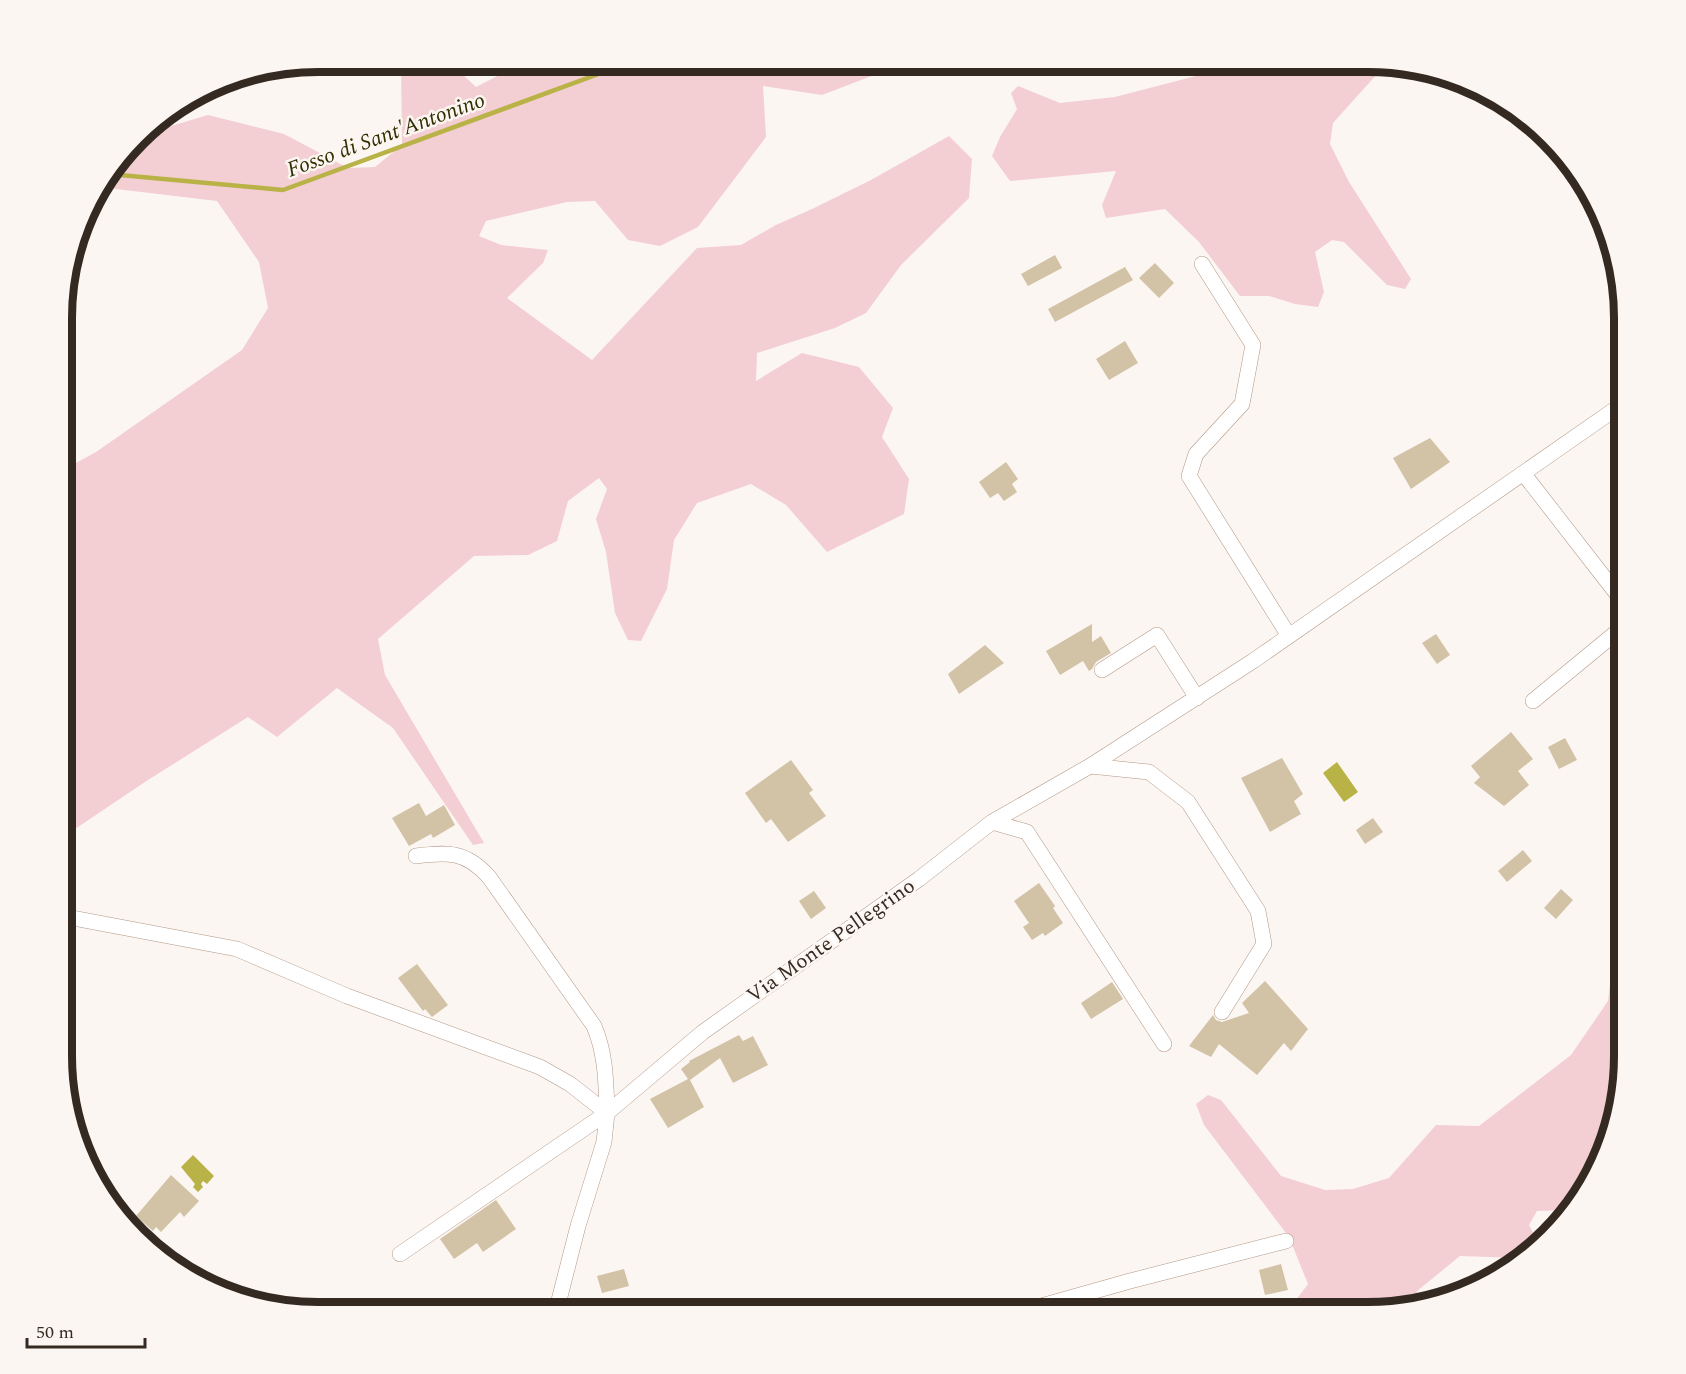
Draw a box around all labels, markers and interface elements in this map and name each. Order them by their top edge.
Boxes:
water label: Fosso di Sant'Antonino [282,84,490,186]
street label: Via Monte Pellegrino [740,871,922,1011]
scale bar [27,1311,146,1349]
text: 50 m [36,1319,74,1346]

